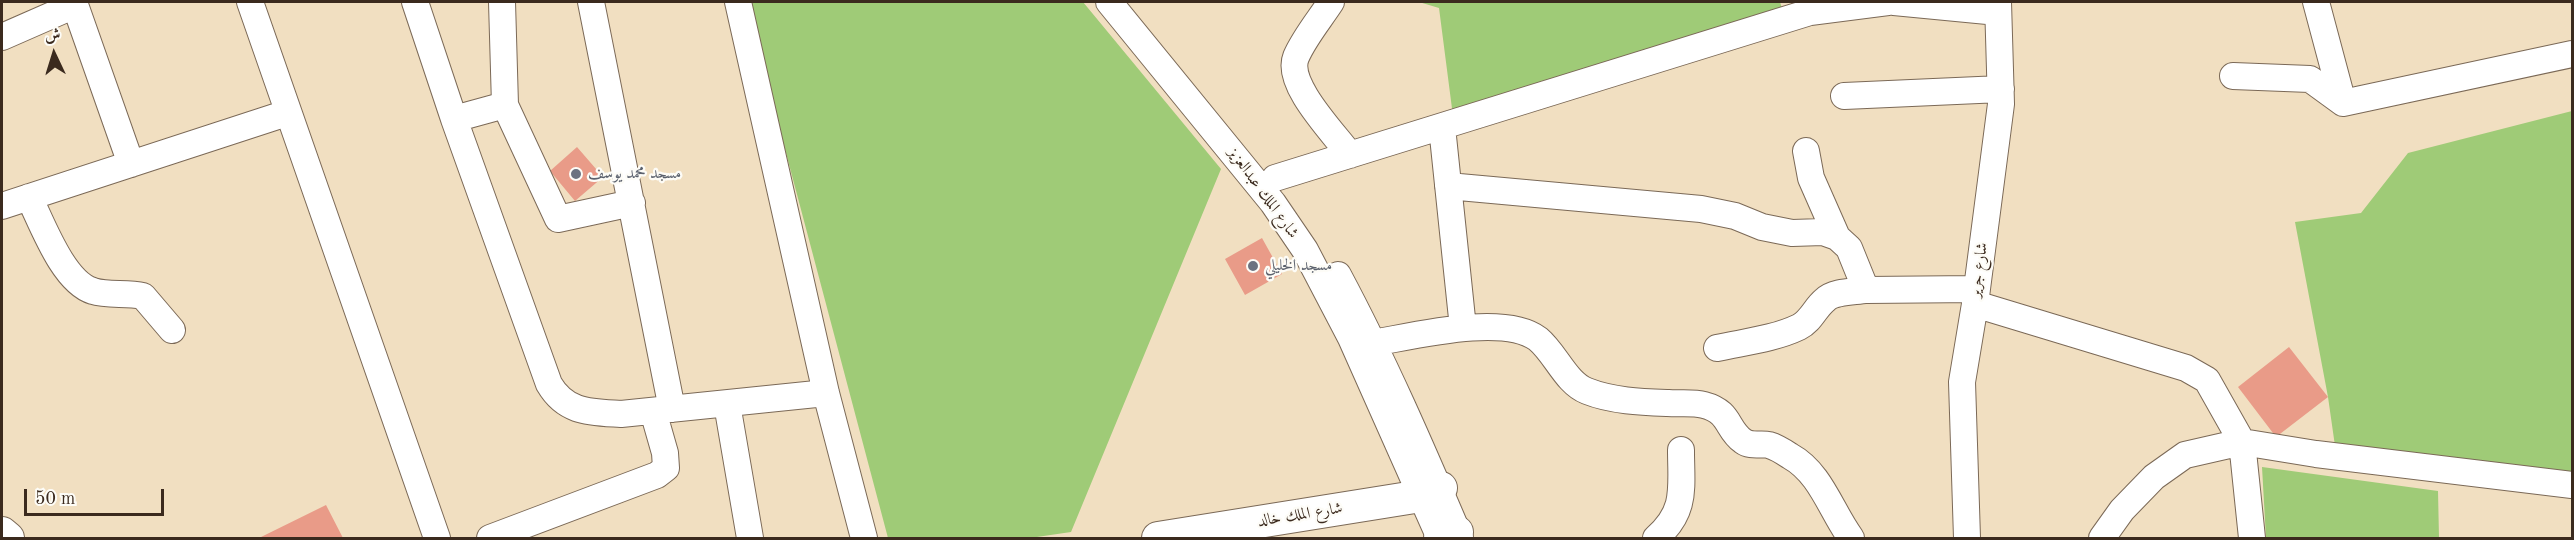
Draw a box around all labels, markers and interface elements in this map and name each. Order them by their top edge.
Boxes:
north arrow [24,24,84,84]
text: ش [44,28,61,45]
street label: شارع الملك عبدالعزيز [1224,144,1302,242]
place label: مسجد محمد يوسف [588,164,681,184]
marker: مسجد محمد يوسف [569,167,583,181]
street label: شارع جرير [1966,241,1992,299]
place label: مسجد الخليلي [1265,256,1332,276]
marker: مسجد الخليلي [1246,259,1260,273]
scale bar [27,477,166,515]
text: 50 m [35,490,75,508]
street label: شارع الملك خالد [1256,499,1344,531]

